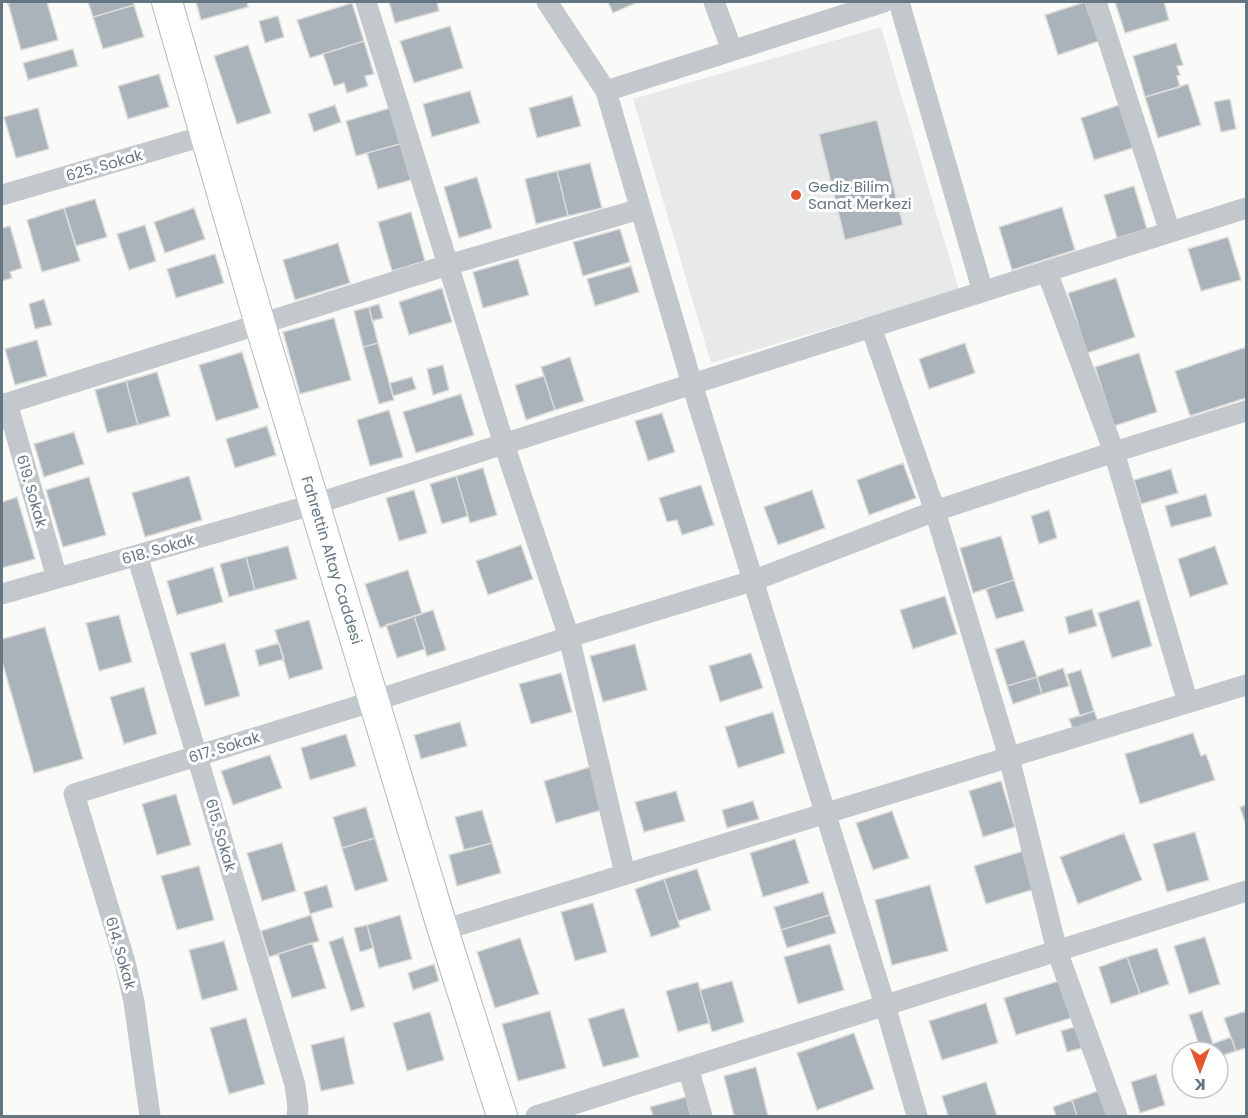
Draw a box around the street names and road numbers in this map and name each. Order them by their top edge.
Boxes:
street label: 625. Sokak [63,144,145,186]
street label: 619. Sokak [12,452,52,530]
street label: Fahrettin Altay Caddesi [296,473,368,647]
street label: 618. Sokak [119,529,197,569]
street label: 617. Sokak [186,726,263,768]
street label: 615. Sokak [201,796,241,874]
street label: 614. Sokak [101,914,141,992]

